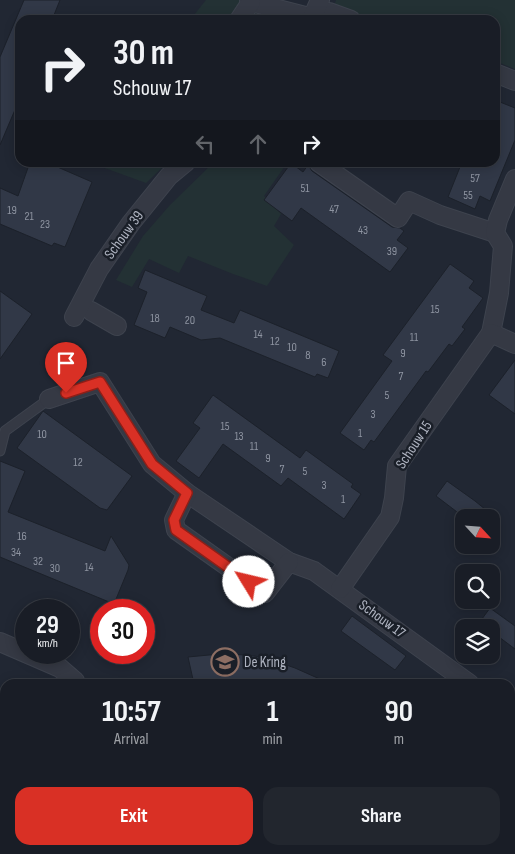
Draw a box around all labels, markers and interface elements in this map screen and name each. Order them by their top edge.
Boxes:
text: 30 m [113,32,174,75]
icon: right [30,35,95,100]
text: Schouw 17 [113,75,191,102]
icon: left [191,130,219,158]
icon: ahead [244,130,272,158]
icon: right [297,130,325,158]
house number: 57 [470,171,480,186]
house number: 51 [300,181,310,196]
house number: 55 [463,188,473,203]
house number: 47 [329,202,339,217]
house number: 19 [7,203,17,218]
street label: Schouw 39 [100,207,148,263]
house number: 21 [24,209,34,224]
house number: 23 [40,217,50,232]
house number: 43 [358,223,368,238]
house number: 39 [387,244,397,259]
house number: 15 [430,302,440,317]
house number: 18 [150,311,160,326]
house number: 20 [185,313,195,328]
house number: 14 [253,327,263,342]
house number: 11 [410,330,419,345]
house number: 12 [270,334,280,349]
house number: 10 [287,340,297,355]
pin [45,342,87,393]
house number: 9 [400,346,406,361]
house number: 8 [305,348,311,363]
icon: arrive [52,349,80,377]
house number: 6 [321,355,327,370]
house number: 7 [399,369,404,384]
house number: 5 [385,388,390,403]
house number: 3 [370,407,376,422]
street label: Schouw 15 [391,417,437,473]
house number: 15 [220,419,230,434]
house number: 1 [358,426,363,441]
house number: 10 [37,427,47,442]
house number: 13 [234,429,244,444]
house number: 11 [250,439,259,454]
house number: 9 [265,451,271,466]
house number: 12 [73,455,83,470]
house number: 7 [280,462,285,477]
house number: 5 [303,464,308,479]
house number: 3 [321,478,327,493]
house number: 1 [341,492,346,507]
north arrow [455,509,500,554]
map controls [455,509,500,664]
house number: 16 [17,529,27,544]
house number: 34 [11,545,21,560]
house number: 32 [33,554,43,569]
position arrow [222,555,274,607]
house number: 14 [84,560,94,575]
house number: 30 [50,561,60,576]
button: search [455,564,500,609]
street label: Schouw 17 [355,596,409,642]
speed limit sign: 30 [90,599,155,664]
text: 29 [36,610,59,641]
button: layers [455,619,500,664]
text: km/h [37,636,58,651]
school or university icon: De Kring [210,647,240,677]
place label: De Kring [244,653,286,672]
text: 10:57 [102,694,161,730]
text: 1 [267,694,278,730]
text: 90 [385,694,413,730]
text: Arrival [114,730,148,749]
text: min [262,730,283,749]
text: m [394,730,404,749]
button: Exit [15,787,253,845]
button: Share [263,787,500,845]

